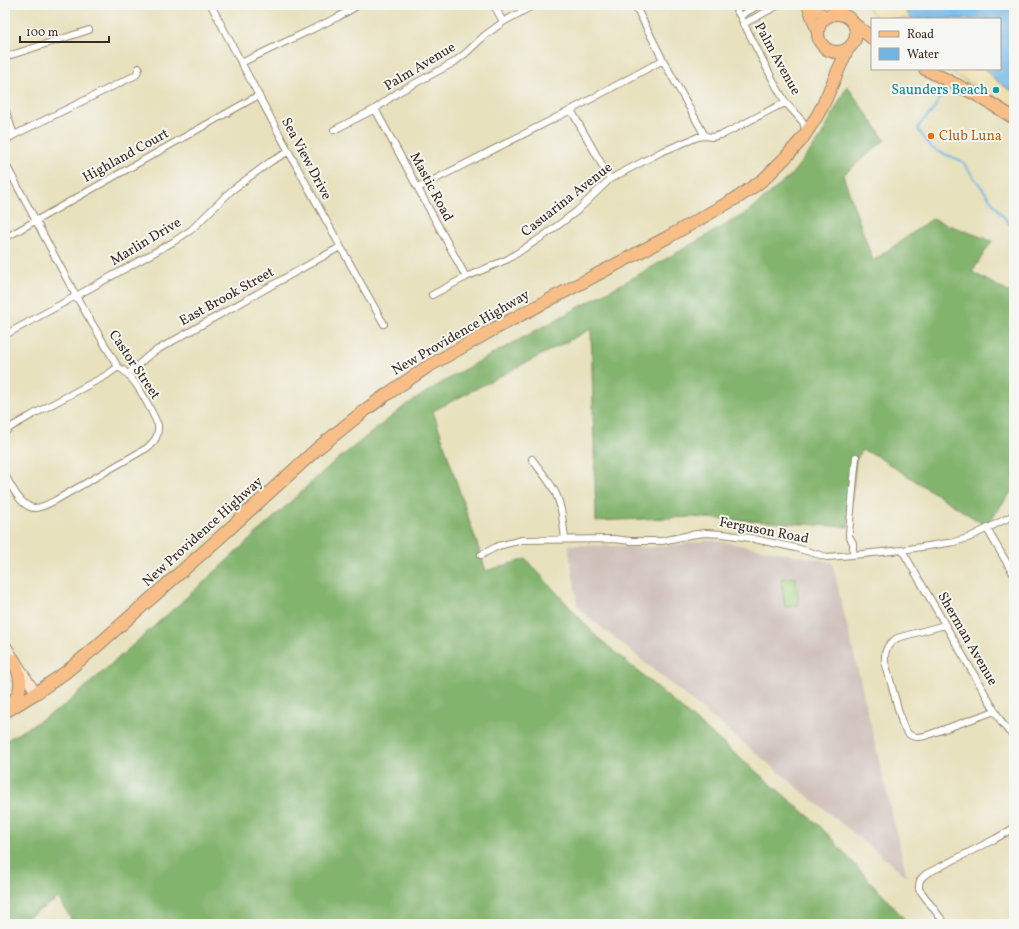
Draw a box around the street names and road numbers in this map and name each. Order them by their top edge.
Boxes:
street label: Palm Avenue [749,19,805,99]
street label: Palm Avenue [381,38,460,96]
street label: Sea View Drive [276,114,336,204]
street label: Highland Court [80,124,173,188]
street label: Mastic Road [405,149,457,225]
street label: Casuarina Avenue [517,158,617,242]
street label: Marlin Drive [107,213,185,271]
street label: East Brook Street [176,263,278,331]
street label: New Providence Highway [389,285,534,380]
street label: Castor Street [104,327,164,403]
street label: New Providence Highway [139,472,268,591]
street label: Ferguson Road [718,513,811,549]
street label: Sherman Avenue [933,589,1002,689]

